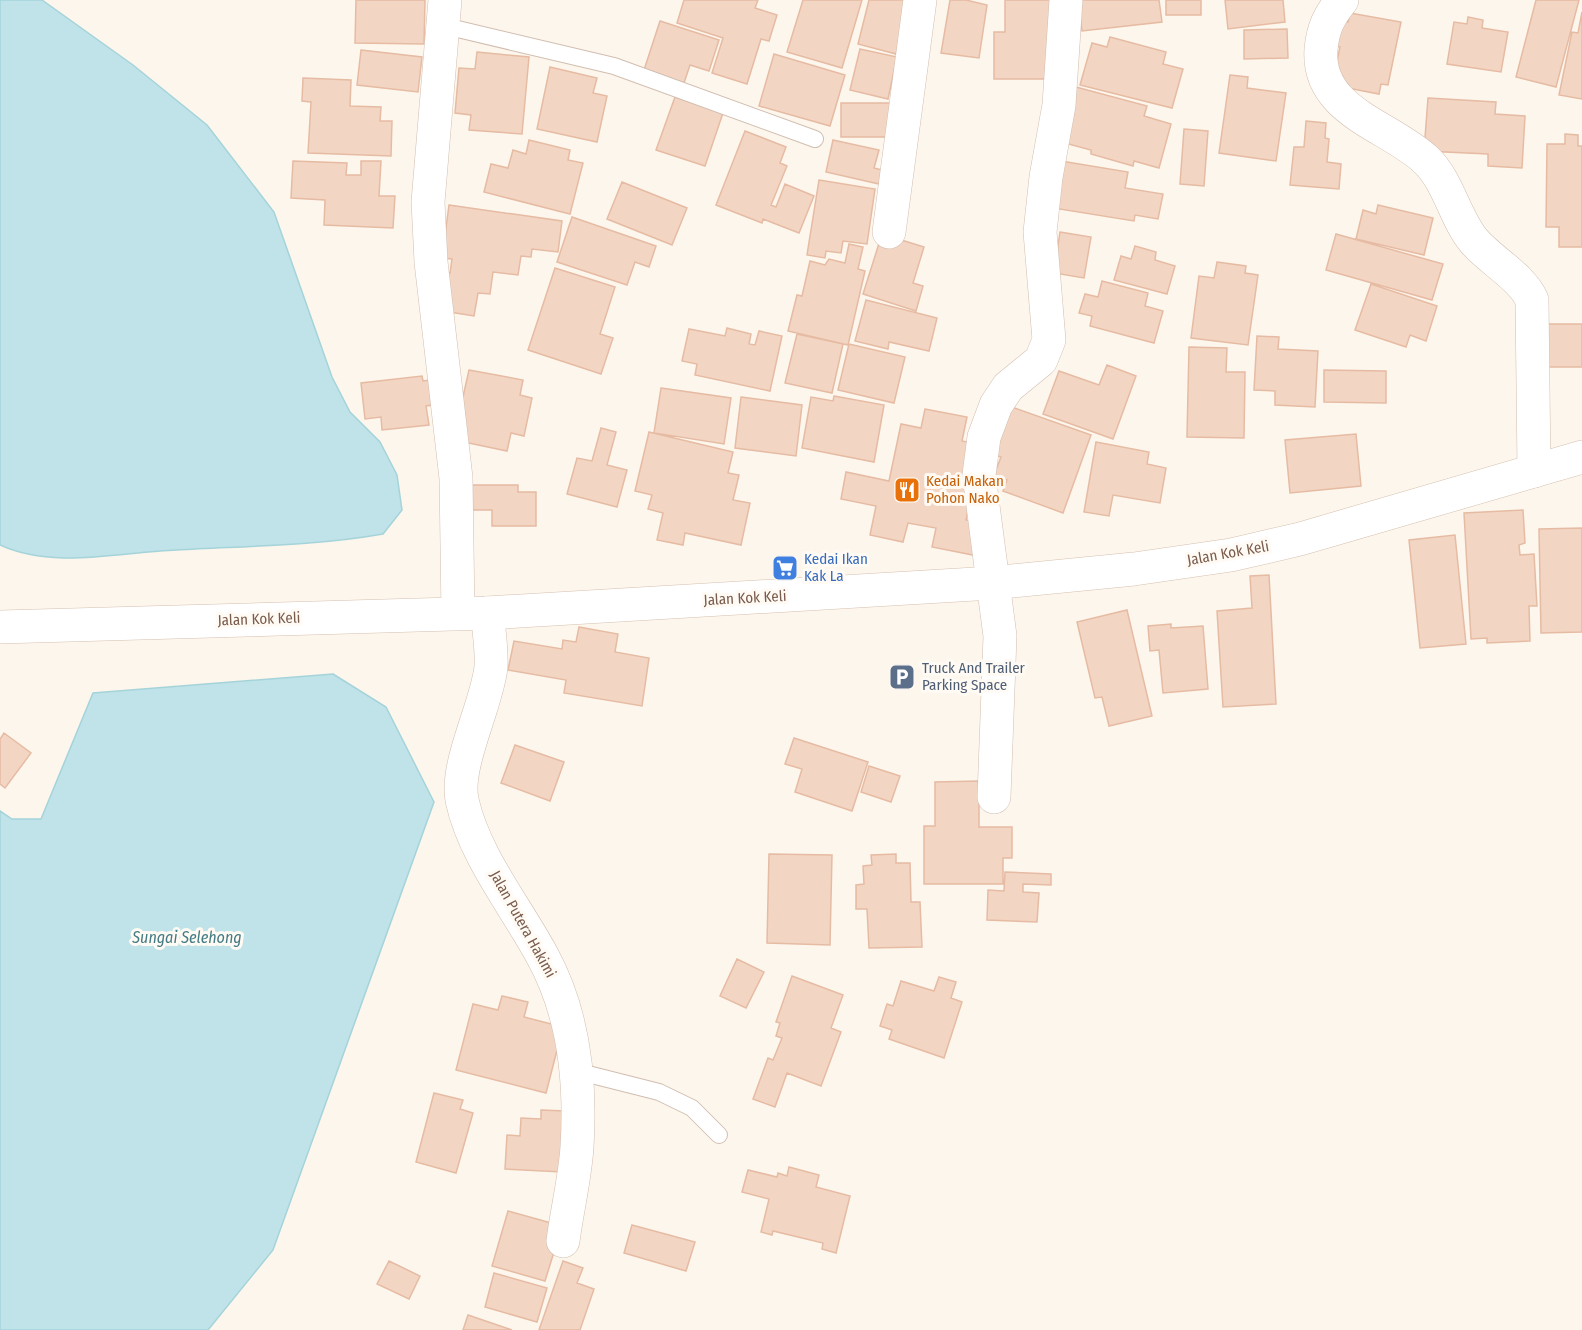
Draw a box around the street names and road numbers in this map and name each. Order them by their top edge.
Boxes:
street label: Jalan Kok Keli [1186,537,1270,569]
street label: Jalan Kok Keli [703,587,787,609]
street label: Jalan Kok Keli [217,609,301,629]
street label: Jalan Putera Hakimi [486,867,560,981]

